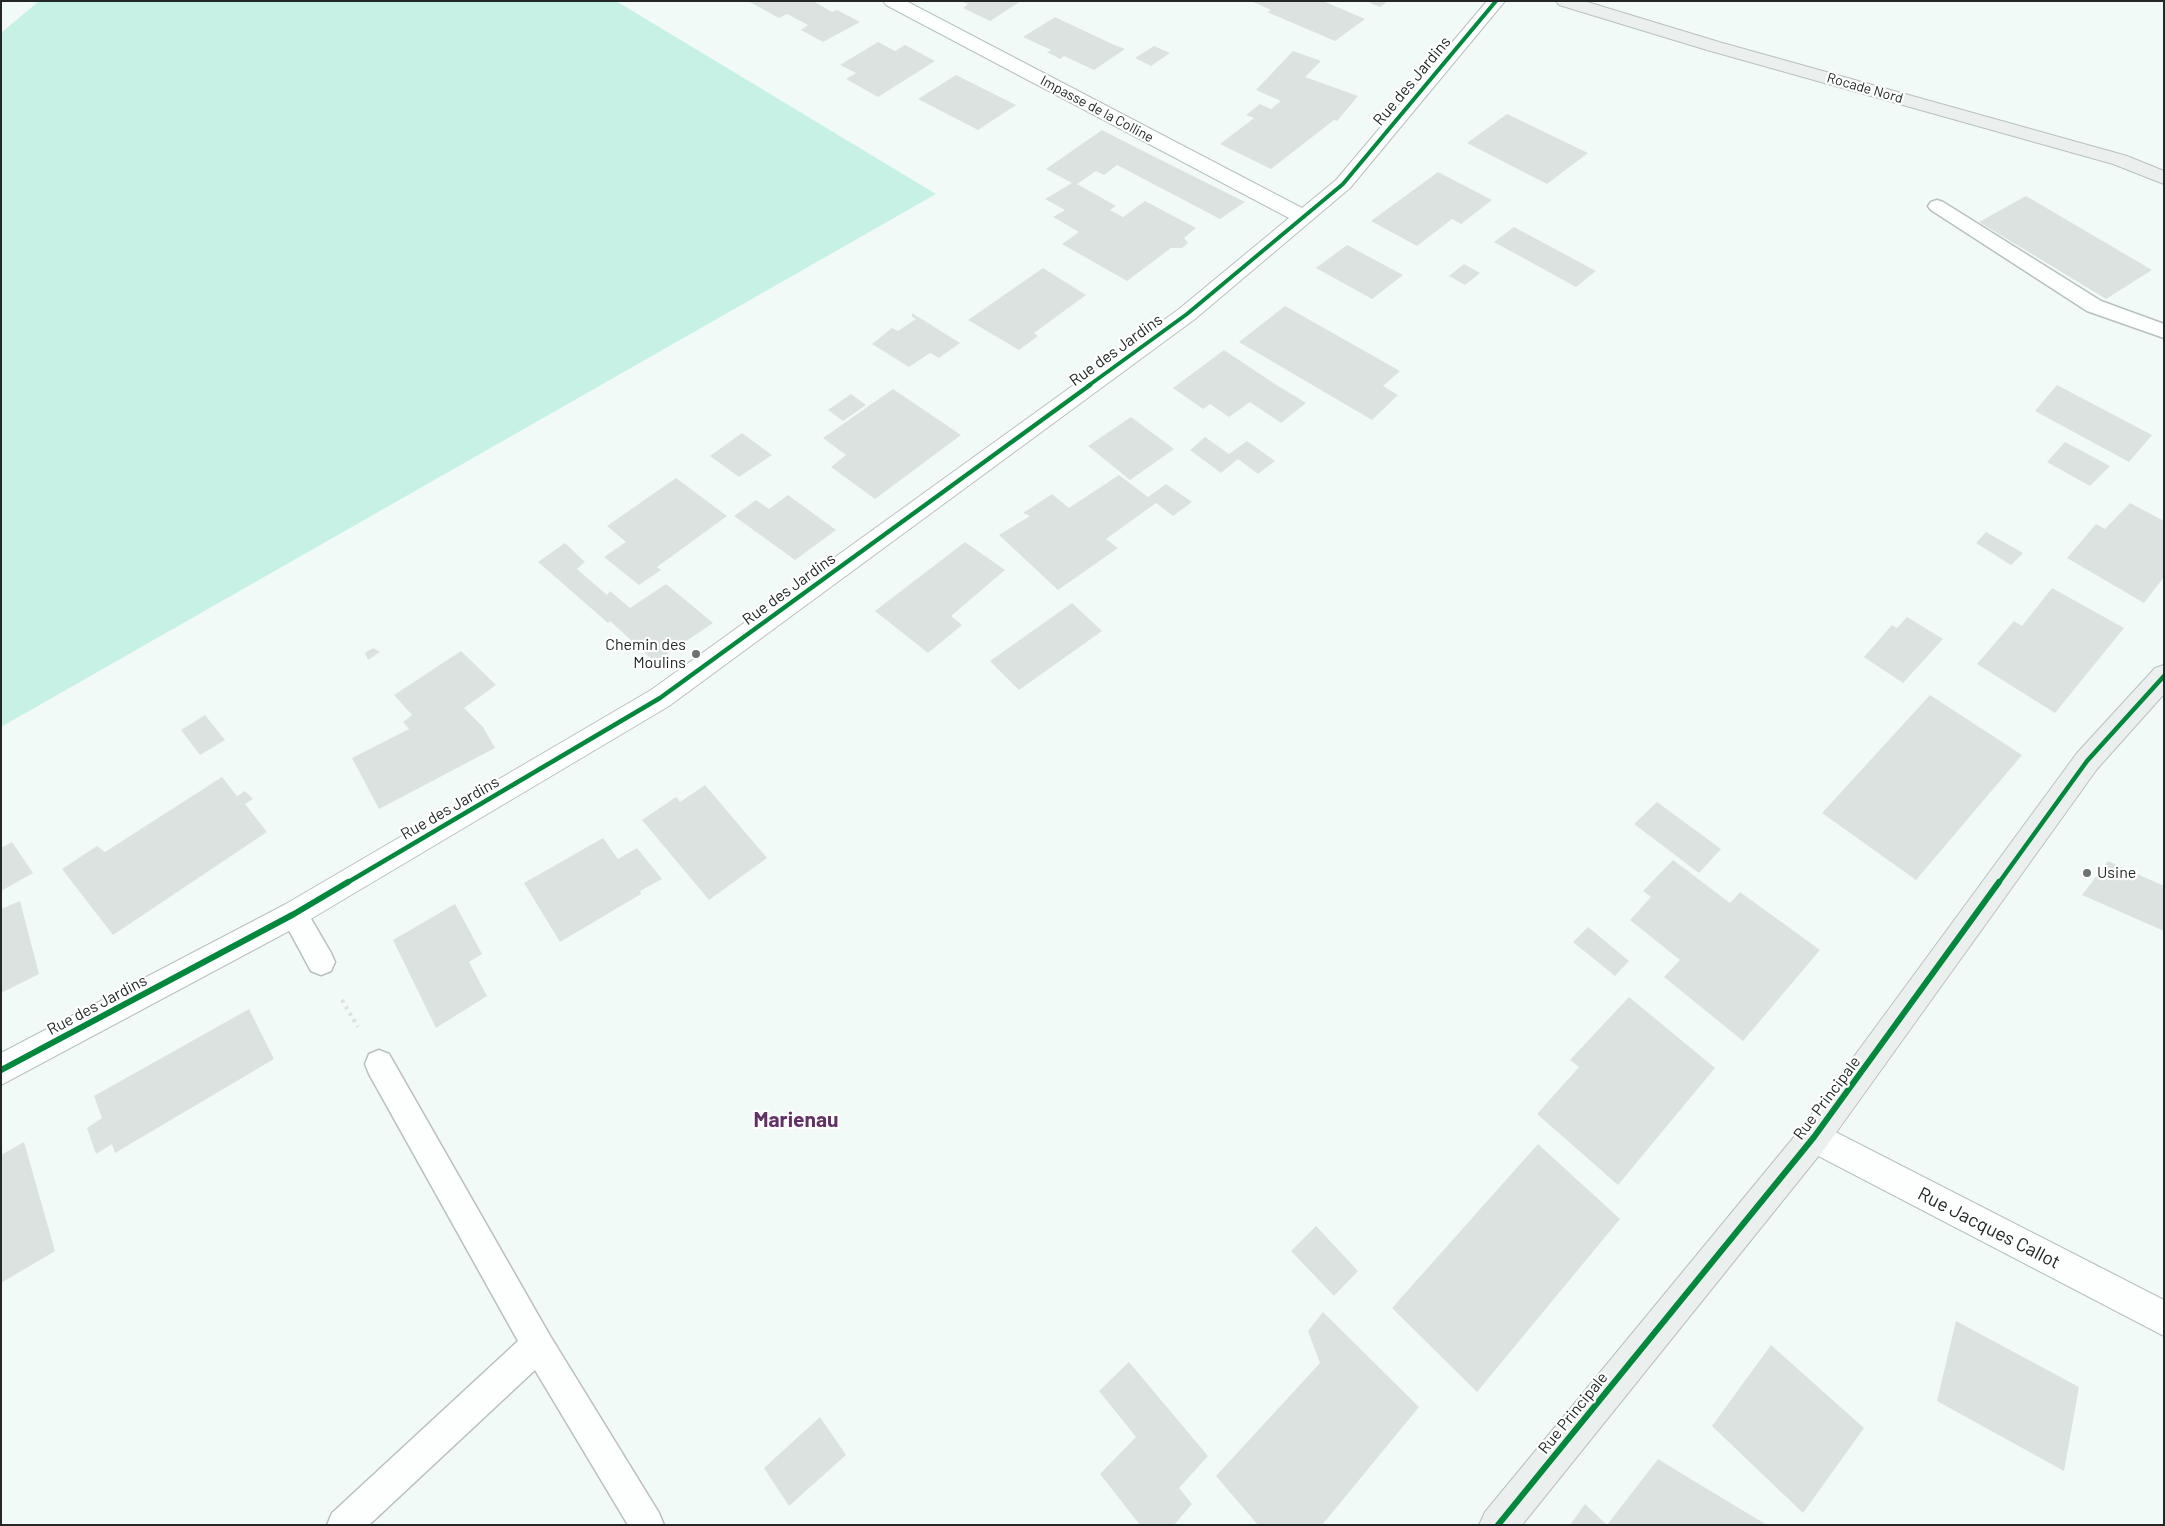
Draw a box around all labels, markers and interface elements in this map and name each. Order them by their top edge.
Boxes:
street label: Rue des Jardins [1369,33,1455,129]
street label: Rocade Nord [1825,69,1905,107]
street label: Impasse de la Colline [1038,72,1156,146]
street label: Rue des Jardins [1066,310,1166,390]
street label: Rue des Jardins [739,549,839,629]
place label: Chemin des Moulins [605,635,686,673]
marker: Chemin des Moulins [690,648,702,660]
street label: Rue des Jardins [397,772,503,844]
place label: Usine [2097,863,2136,883]
marker: Usine [2081,867,2093,879]
street label: Rue des Jardins [44,971,150,1039]
street label: Rue Principale [1789,1052,1865,1144]
district label: Marienau [754,1107,838,1133]
street label: Rue Jacques Callot [1914,1182,2064,1274]
street label: Rue Principale [1534,1368,1612,1458]

